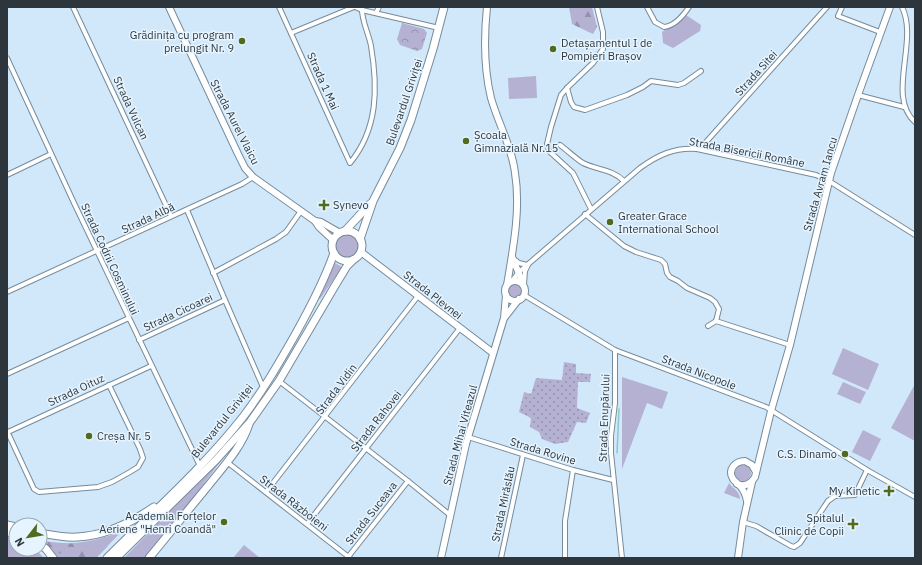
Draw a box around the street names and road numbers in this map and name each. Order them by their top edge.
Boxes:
street label: Strada Sitei [732,47,780,99]
street label: Strada 1 Mai [304,50,342,112]
street label: Bulevardul Griviței [383,57,425,147]
street label: Strada Vulcan [110,74,152,142]
street label: Strada Aurel Vlaicu [207,77,263,167]
street label: Strada Bisericii Române [688,134,806,170]
street label: Strada Avram Iancu [800,135,840,233]
street label: Strada Albă [119,200,177,236]
street label: Strada Codrii Cosminului [78,201,142,317]
street label: Strada Plevnei [401,268,465,322]
street label: Strada Cicoarei [141,290,215,334]
street label: Strada Nicopole [660,351,738,393]
street label: Strada Vidin [312,361,360,417]
street label: Strada Oituz [46,371,106,409]
street label: Strada Enupărului [595,374,613,462]
street label: Bulevardul Griviței [188,381,256,461]
street label: Strada Mihai Viteazul [440,383,480,487]
street label: Strada Rahovei [348,387,404,455]
street label: Strada Rovine [508,434,578,468]
street label: Strada Mirăslău [488,465,518,543]
street label: Strada Războieni [257,472,331,534]
street label: Strada Suceava [342,479,400,547]

